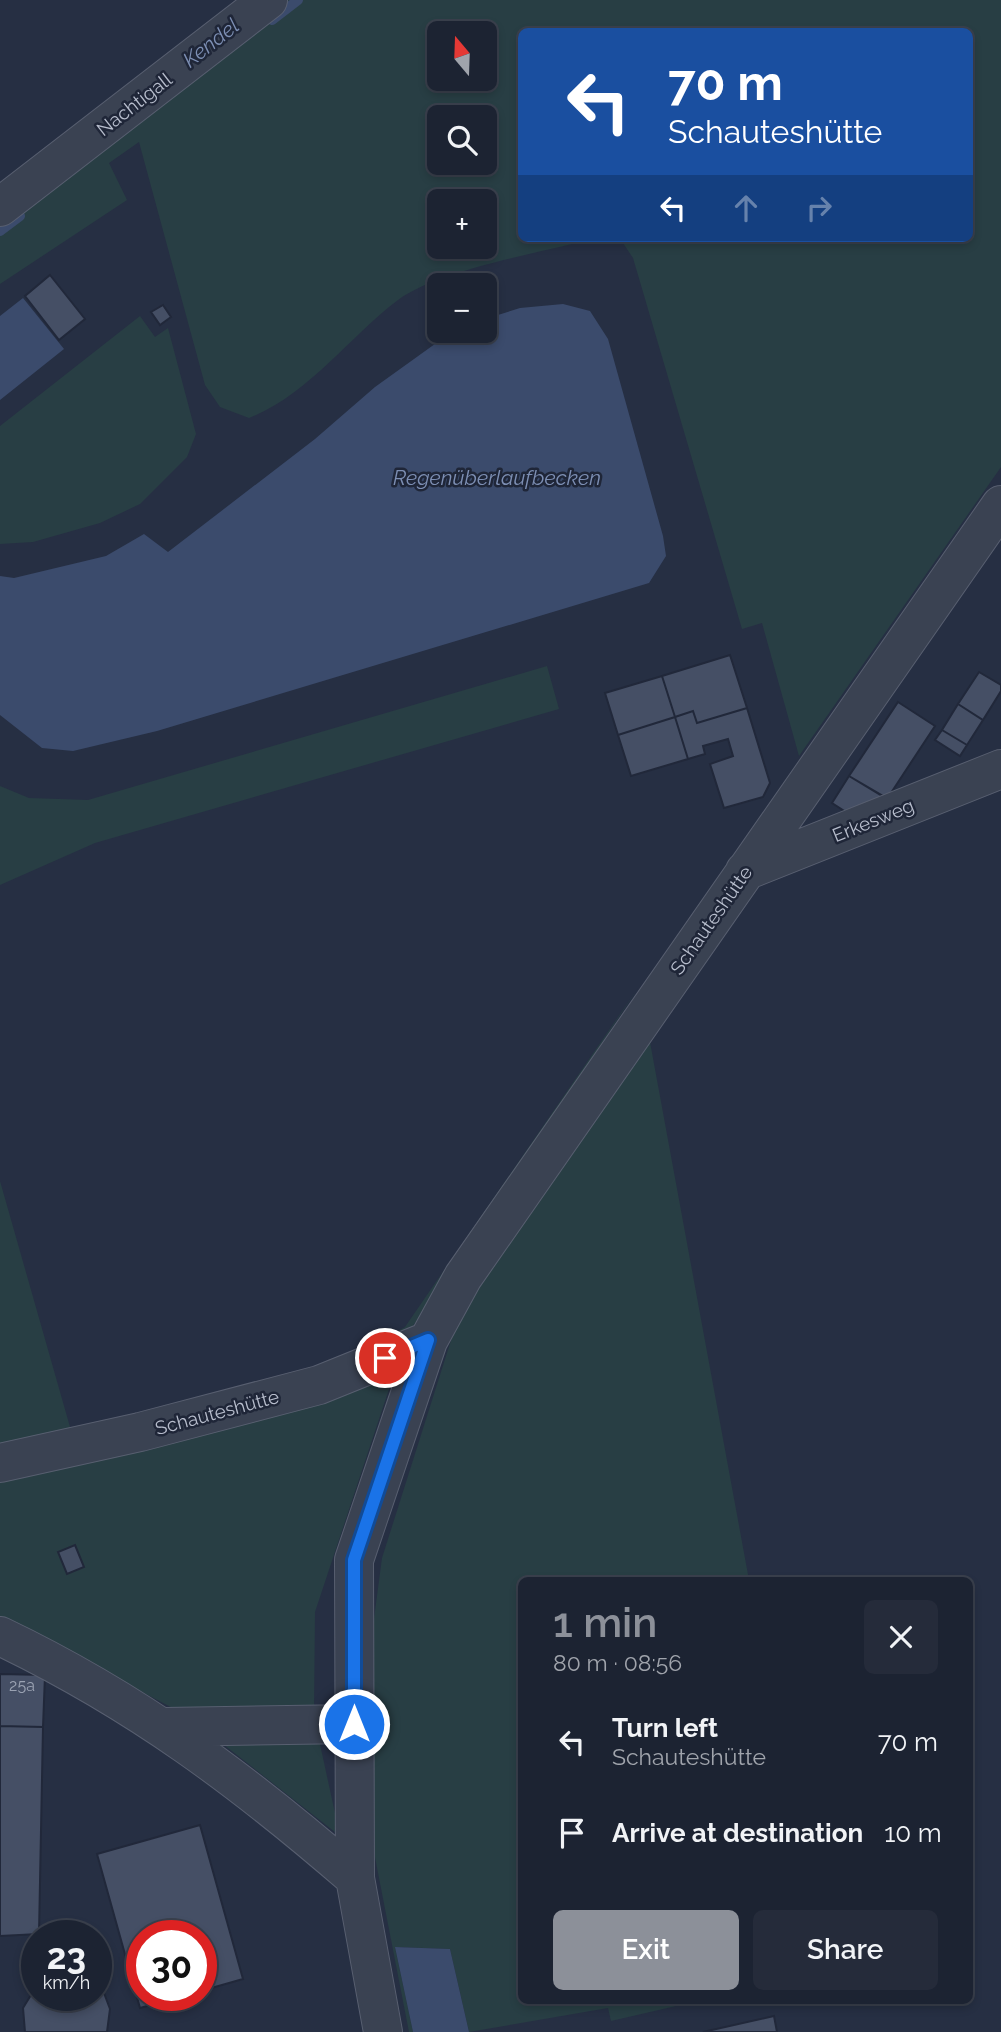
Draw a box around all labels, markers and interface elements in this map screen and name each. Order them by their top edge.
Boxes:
water label: Kendel [178,13,244,72]
north arrow [427,21,497,91]
map controls [427,21,497,343]
text: 70 m [668,54,783,111]
icon: left [553,56,644,147]
street label: Nachtigall [92,67,177,140]
button: search [427,105,497,175]
text: Schauteshütte [668,113,882,150]
button: + [427,189,497,259]
icon: left [654,189,692,227]
icon: ahead [727,189,765,227]
icon: right [800,189,838,227]
button: − [427,273,497,343]
water label: Regenüberlaufbecken [393,465,601,490]
street label: Erkesweg [829,794,917,846]
street label: Schauteshütte [665,862,757,978]
pin [355,1328,415,1388]
icon: arrive [366,1339,404,1377]
street label: Schauteshütte [153,1385,281,1439]
text: 1 min [553,1598,657,1647]
button: close [864,1600,938,1674]
text: 80 m · 08:56 [553,1649,682,1676]
house number: 25a [9,1676,35,1695]
position arrow [317,1687,391,1761]
text: Turn left [612,1713,718,1743]
icon: left [553,1723,591,1761]
text: 70 m [878,1727,938,1757]
text: Schauteshütte [612,1743,766,1770]
icon: arrive [553,1814,591,1852]
text: Arrive at destination [612,1818,863,1848]
text: 10 m [884,1818,942,1848]
button: Exit [553,1910,739,1990]
button: Share [753,1910,938,1990]
speed limit sign: 30 [126,1920,217,2011]
text: 23 [47,1936,86,1977]
text: km/h [43,1972,90,1993]

